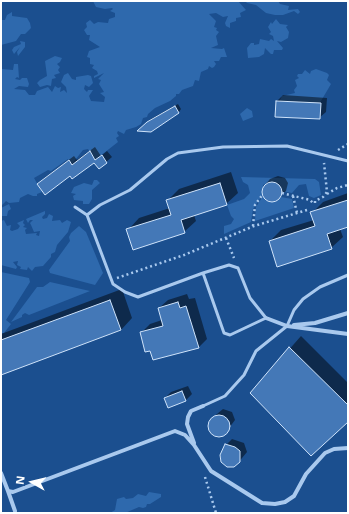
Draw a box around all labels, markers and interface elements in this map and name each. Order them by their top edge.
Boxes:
north arrow [12,462,52,502]
text: N [12,475,28,486]

